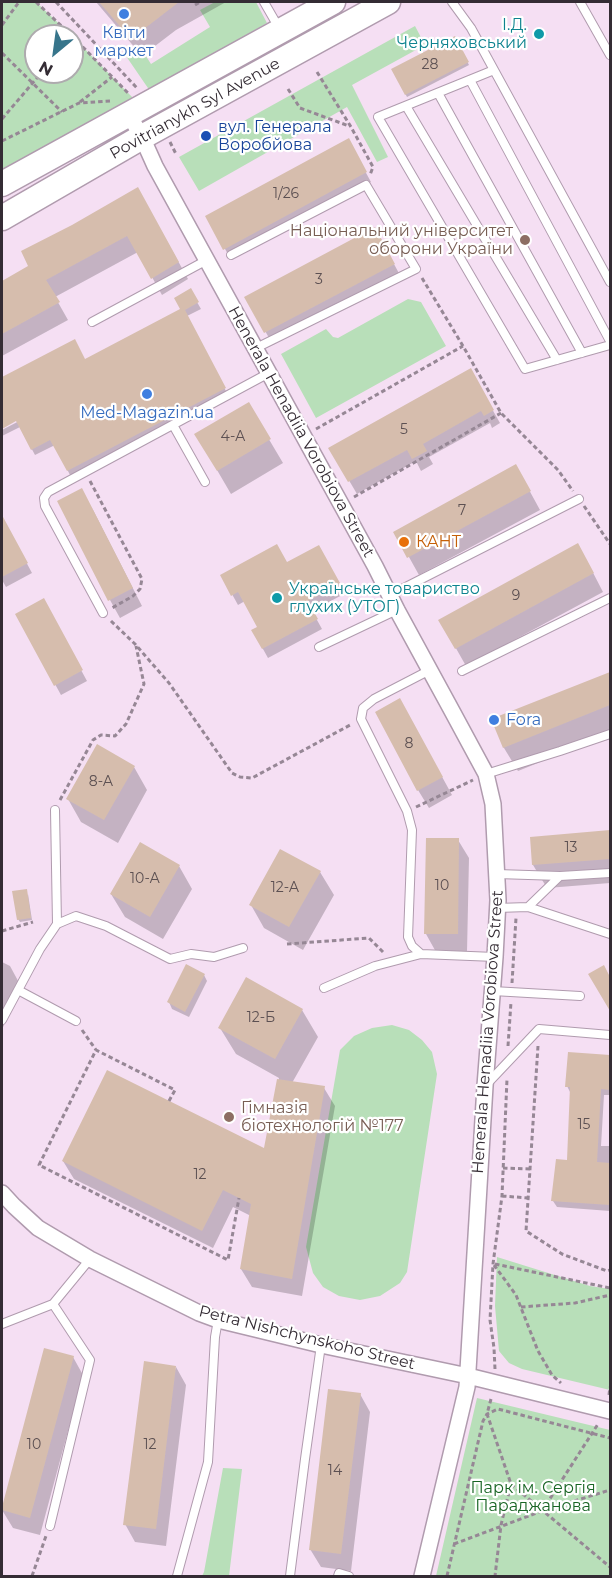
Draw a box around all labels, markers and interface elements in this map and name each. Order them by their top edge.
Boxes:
marker: Квіти маркет [117,7,131,21]
place label: І.Д. Черняховський [397,15,527,53]
place label: Квіти маркет [94,23,154,61]
north arrow [24,24,84,84]
marker: І.Д. Черняховський [532,27,546,41]
street label: Povitrianykh Syl Avenue [107,54,283,164]
text: N [36,57,56,80]
house number: 28 [422,57,438,73]
place label: вул. Генерала Воробйова [218,117,331,155]
marker: вул. Генерала Воробйова [199,129,213,143]
house number: 1/26 [273,186,299,202]
place label: Національний університет оборони України [290,221,513,259]
marker: Національний університет оборони України [518,233,532,247]
house number: 3 [315,272,323,288]
street label: Henerala Henadiia Vorobiova Street [224,303,378,561]
marker: Med-Magazin.ua [140,387,154,401]
place label: Med-Magazin.ua [80,403,214,423]
house number: 5 [400,422,408,438]
house number: 4-А [221,429,245,445]
house number: 7 [458,503,466,519]
place label: КАНТ [416,532,461,552]
marker: КАНТ [397,535,411,549]
place label: Українське товариство глухих (УТОГ) [289,579,480,617]
house number: 9 [512,588,520,604]
marker: Українське товариство глухих (УТОГ) [270,591,284,605]
place label: Fora [506,710,541,730]
marker: Fora [487,713,501,727]
house number: 8 [405,736,413,752]
house number: 8-А [89,774,113,790]
house number: 13 [565,840,577,856]
house number: 10-А [130,871,160,887]
house number: 10 [435,878,449,894]
house number: 12-А [271,880,299,896]
street label: Henerala Henadiia Vorobiova Street [469,890,507,1174]
house number: 12-Б [247,1010,275,1026]
place label: Гімназія біотехнологій №177 [241,1098,404,1136]
marker: Гімназія біотехнологій №177 [222,1110,236,1124]
house number: 15 [578,1117,590,1133]
house number: 12 [193,1167,207,1183]
street label: Petra Nishchynskoho Street [197,1302,417,1374]
house number: 10 [27,1437,41,1453]
house number: 12 [143,1437,157,1453]
house number: 14 [328,1463,342,1479]
park label: Парк ім. Сергія Параджанова [470,1478,596,1516]

